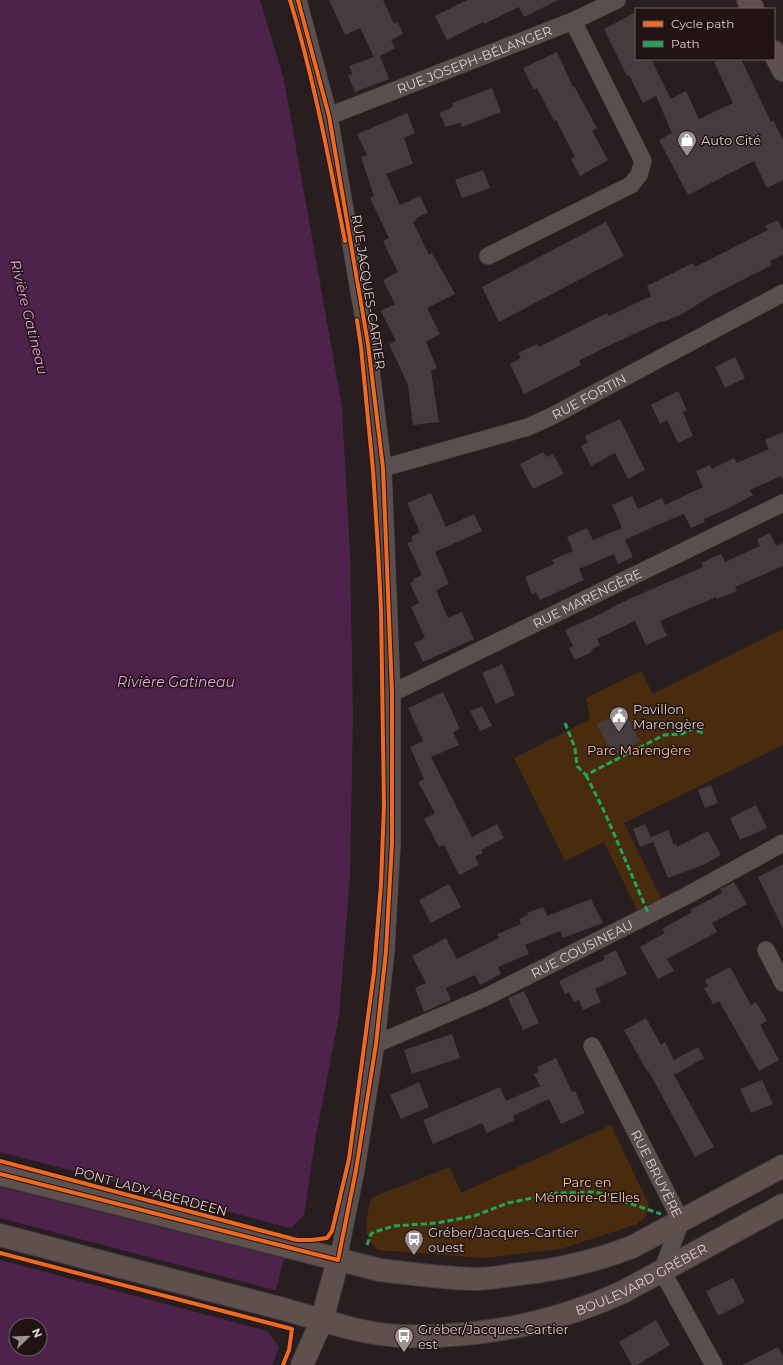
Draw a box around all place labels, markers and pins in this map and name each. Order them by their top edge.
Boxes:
shop icon: Auto Cité [676,129,698,157]
place label: Auto Cité [701,132,761,148]
place label: Pavillon Marengère [633,701,705,732]
public building icon: Pavillon Marengère [608,705,630,733]
place label: Gréber/Jacques-Cartier ouest [428,1224,579,1255]
bus stop icon: Gréber/Jacques-Cartier ouest [403,1228,425,1256]
place label: Gréber/Jacques-Cartier est [418,1321,569,1352]
bus stop icon: Gréber/Jacques-Cartier est [393,1325,415,1353]

